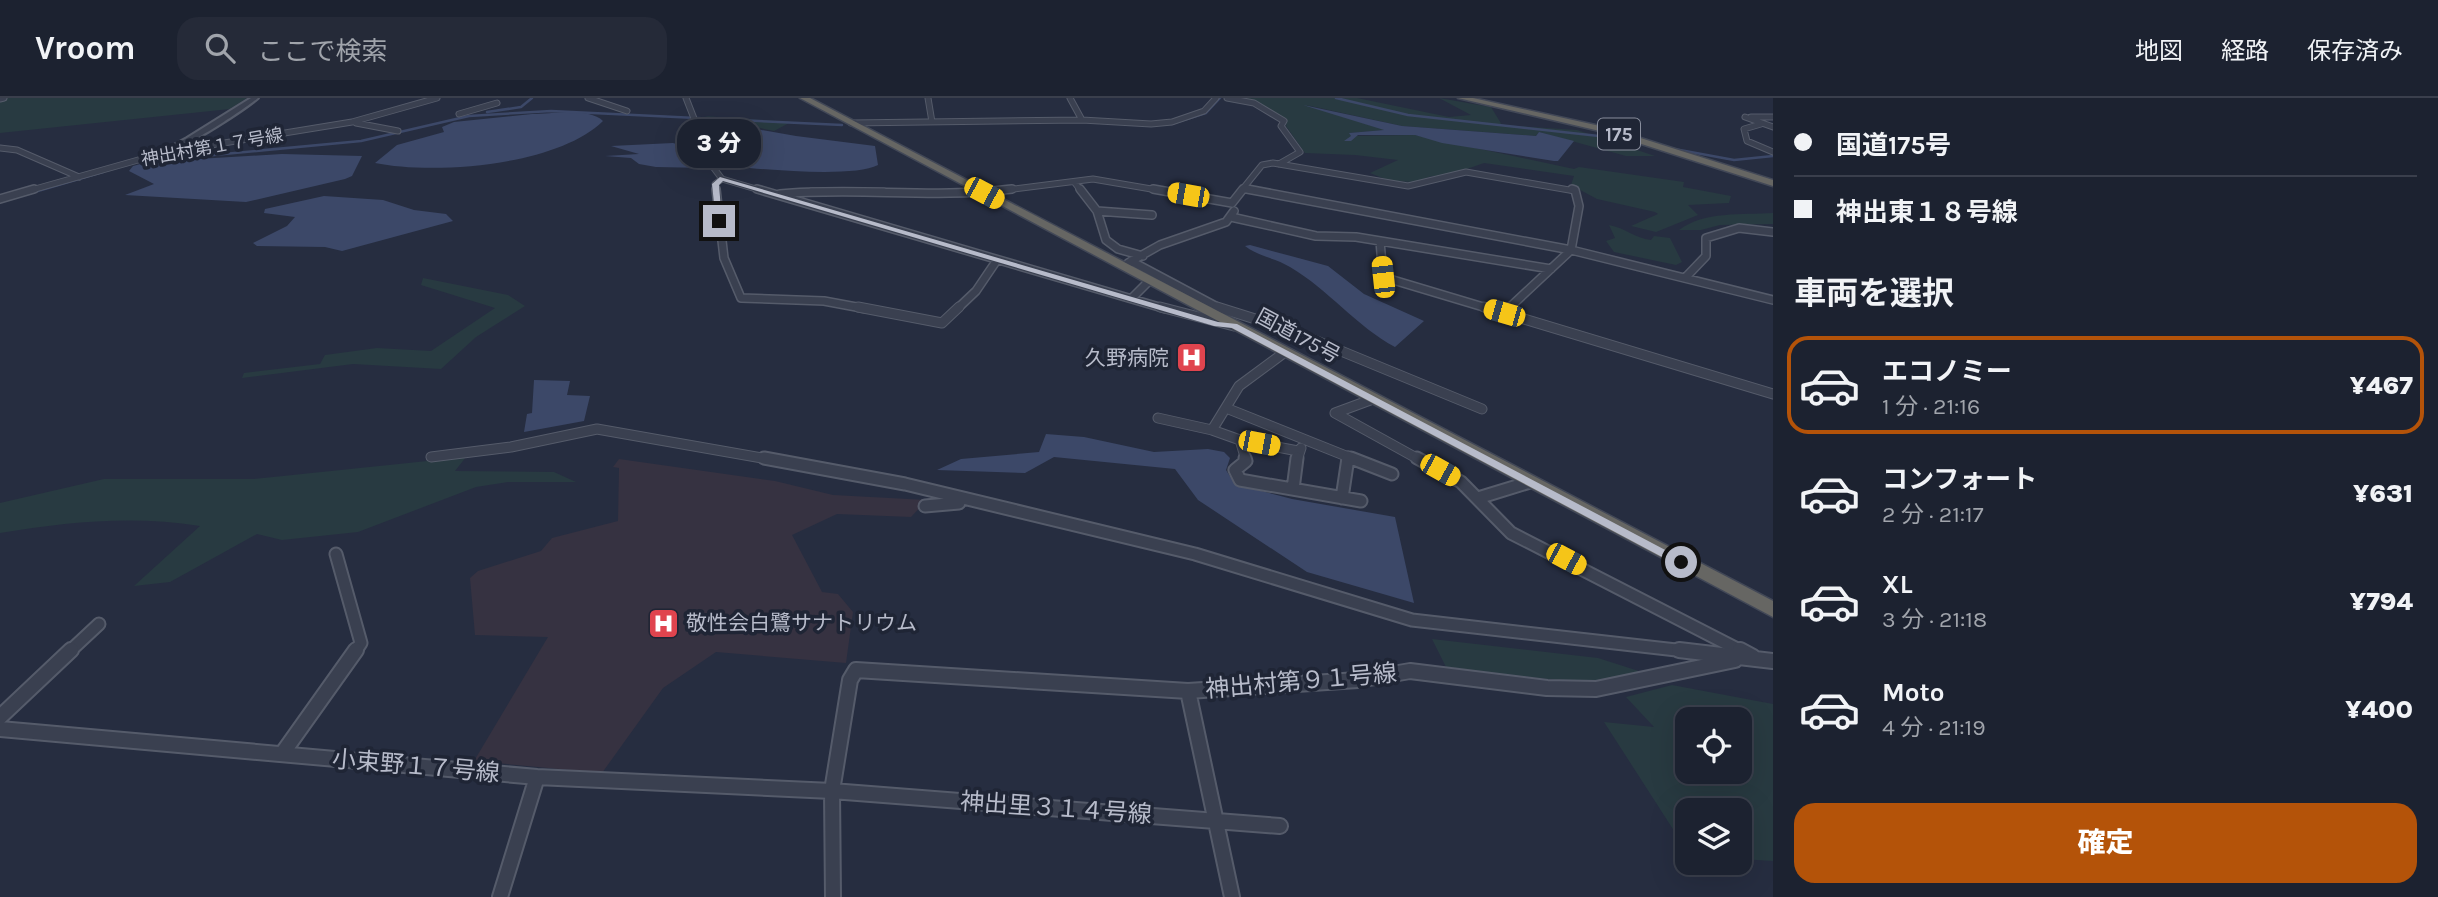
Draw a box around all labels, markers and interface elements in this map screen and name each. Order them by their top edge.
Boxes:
search box [177,17,667,80]
text: Vroom [35,29,135,67]
icon: search [201,29,239,67]
text: ここで検索 [257,36,387,67]
text: 地図 [2135,37,2183,65]
text: 経路 [2221,37,2269,65]
text: 保存済み [2307,37,2403,65]
road number: 175 [1598,118,1640,150]
callout: 3 分 [677,120,761,169]
street label: 神出村第１７号線 [139,124,285,170]
text: 3 分 [697,130,741,157]
text: 国道175号 [1836,130,1951,161]
car [961,174,1008,212]
car [1166,181,1211,209]
text: 神出東１８号線 [1836,197,2018,228]
route end [703,205,735,237]
car [1371,255,1396,299]
text: 車両を選択 [1794,275,1954,312]
car [1481,297,1528,329]
street label: 国道175号 [1252,304,1344,368]
hospital icon: 久野病院 [1175,341,1209,375]
place label: 久野病院 [1085,346,1169,370]
icon: car [1798,354,1861,417]
text: エコノミー [1882,356,2012,387]
text: ¥467 [2350,370,2413,401]
text: 1 分 · 21:16 [1882,393,1980,420]
car [1237,429,1282,457]
car [1417,451,1464,489]
icon: car [1798,462,1861,525]
text: コンフォート [1882,464,2037,495]
text: ¥631 [2353,478,2413,509]
text: 2 分 · 21:17 [1882,501,1983,528]
car [1543,540,1590,578]
route start [1665,546,1697,578]
text: XL [1882,569,1913,600]
icon: car [1798,570,1861,633]
text: ¥794 [2350,586,2413,617]
hospital icon: 敬性会白鷺サナトリウム [646,606,680,640]
text: 3 分 · 21:18 [1882,606,1987,633]
place label: 敬性会白鷺サナトリウム [686,611,917,635]
street label: 神出村第９１号線 [1204,659,1398,703]
text: Moto [1882,677,1944,708]
icon: car [1798,678,1861,741]
text: ¥400 [2345,694,2413,725]
map controls [1675,707,1752,875]
button: locate [1675,707,1752,784]
text: 4 分 · 21:19 [1882,714,1986,741]
street label: 小束野１７号線 [331,745,501,787]
street label: 神出里３１４号線 [959,787,1153,829]
button: layers [1675,798,1752,875]
button: 確定 [1794,803,2417,883]

